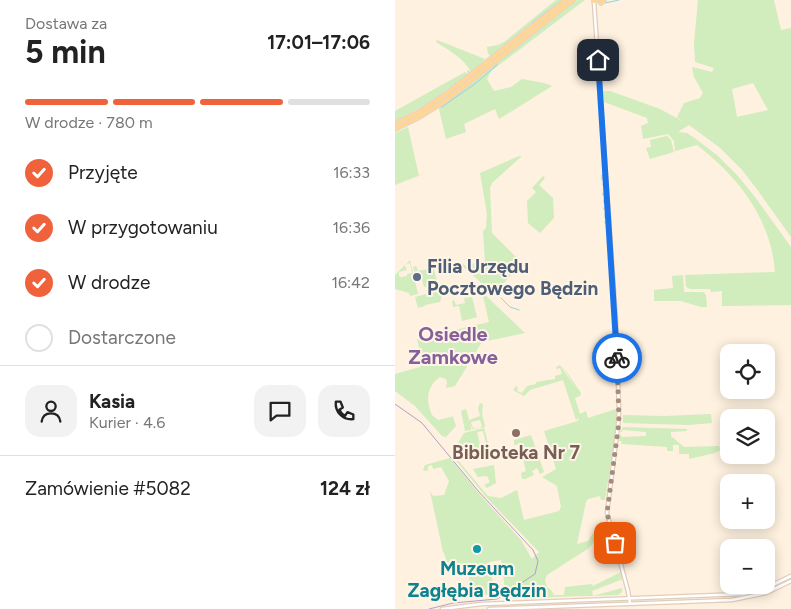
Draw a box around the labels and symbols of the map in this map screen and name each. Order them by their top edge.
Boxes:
pin [577,39,619,81]
place label: Filia Urzędu Pocztowego Będzin [427,255,598,300]
marker: Filia Urzędu Pocztowego Będzin [411,271,423,283]
district label: Osiedle Zamkowe [408,322,498,369]
courier [592,333,642,383]
marker: Biblioteka Nr 7 [510,427,522,439]
place label: Biblioteka Nr 7 [452,441,580,464]
pin [594,522,636,564]
marker: Muzeum Zagłębia Będzin [471,543,483,555]
place label: Muzeum Zagłębia Będzin [408,557,546,602]

